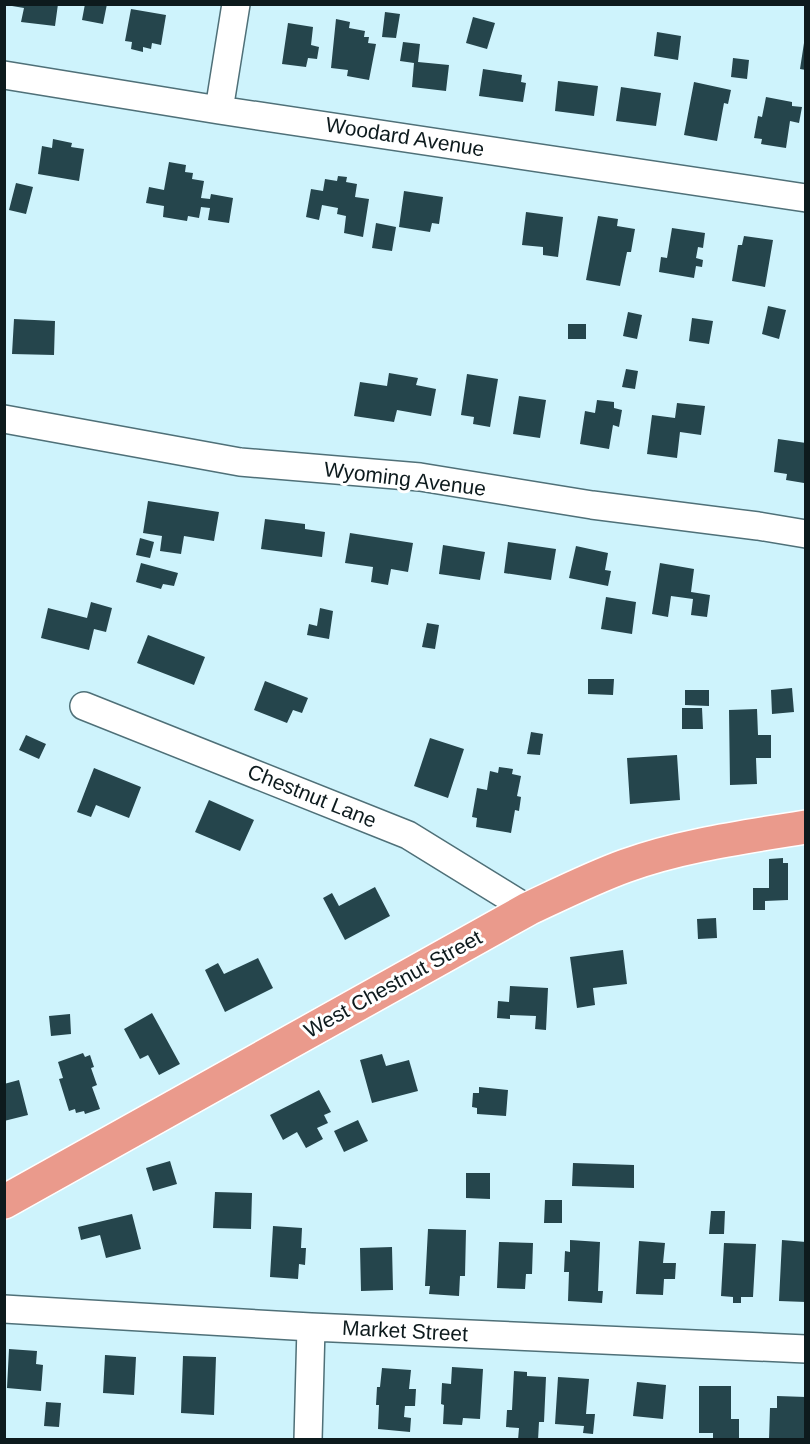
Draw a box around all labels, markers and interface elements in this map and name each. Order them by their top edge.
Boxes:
street label: Woodard Avenue [324,113,486,160]
street label: Wyoming Avenue [323,457,487,500]
street label: Chestnut Lane [245,759,380,832]
street label: West Chestnut Street [300,925,486,1042]
street label: Market Street [341,1316,469,1345]

